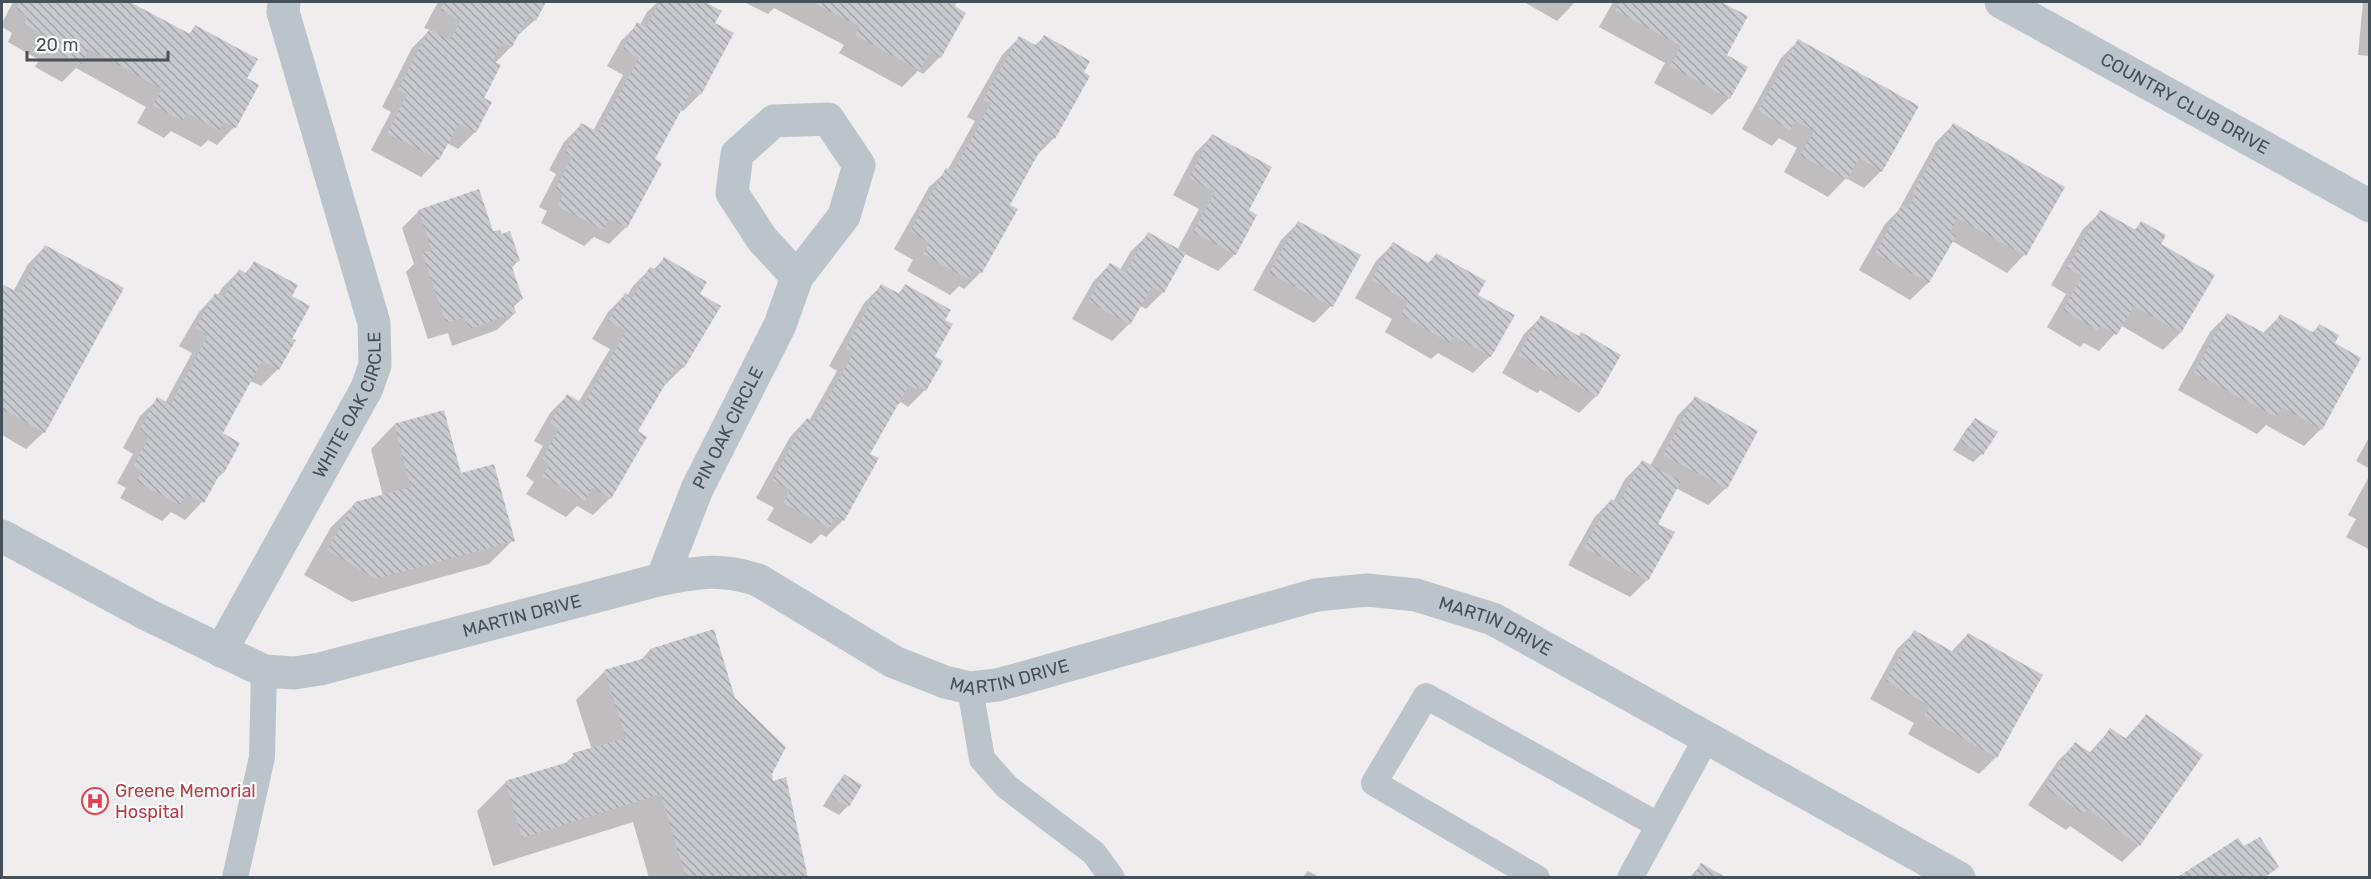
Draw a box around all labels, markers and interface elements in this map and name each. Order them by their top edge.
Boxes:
scale bar [27,24,168,62]
text: 20 m [36,34,78,56]
street label: COUNTRY CLUB DRIVE [2097,48,2273,159]
street label: WHITE OAK CIRCLE [308,331,386,482]
street label: PIN OAK CIRCLE [688,363,768,493]
street label: MARTIN DRIVE [460,590,584,642]
street label: MARTIN DRIVE [1436,592,1556,661]
street label: MARTIN DRIVE [947,654,1072,700]
place label: Greene Memorial Hospital [115,780,256,823]
hospital icon: Greene Memorial Hospital [80,786,110,816]

